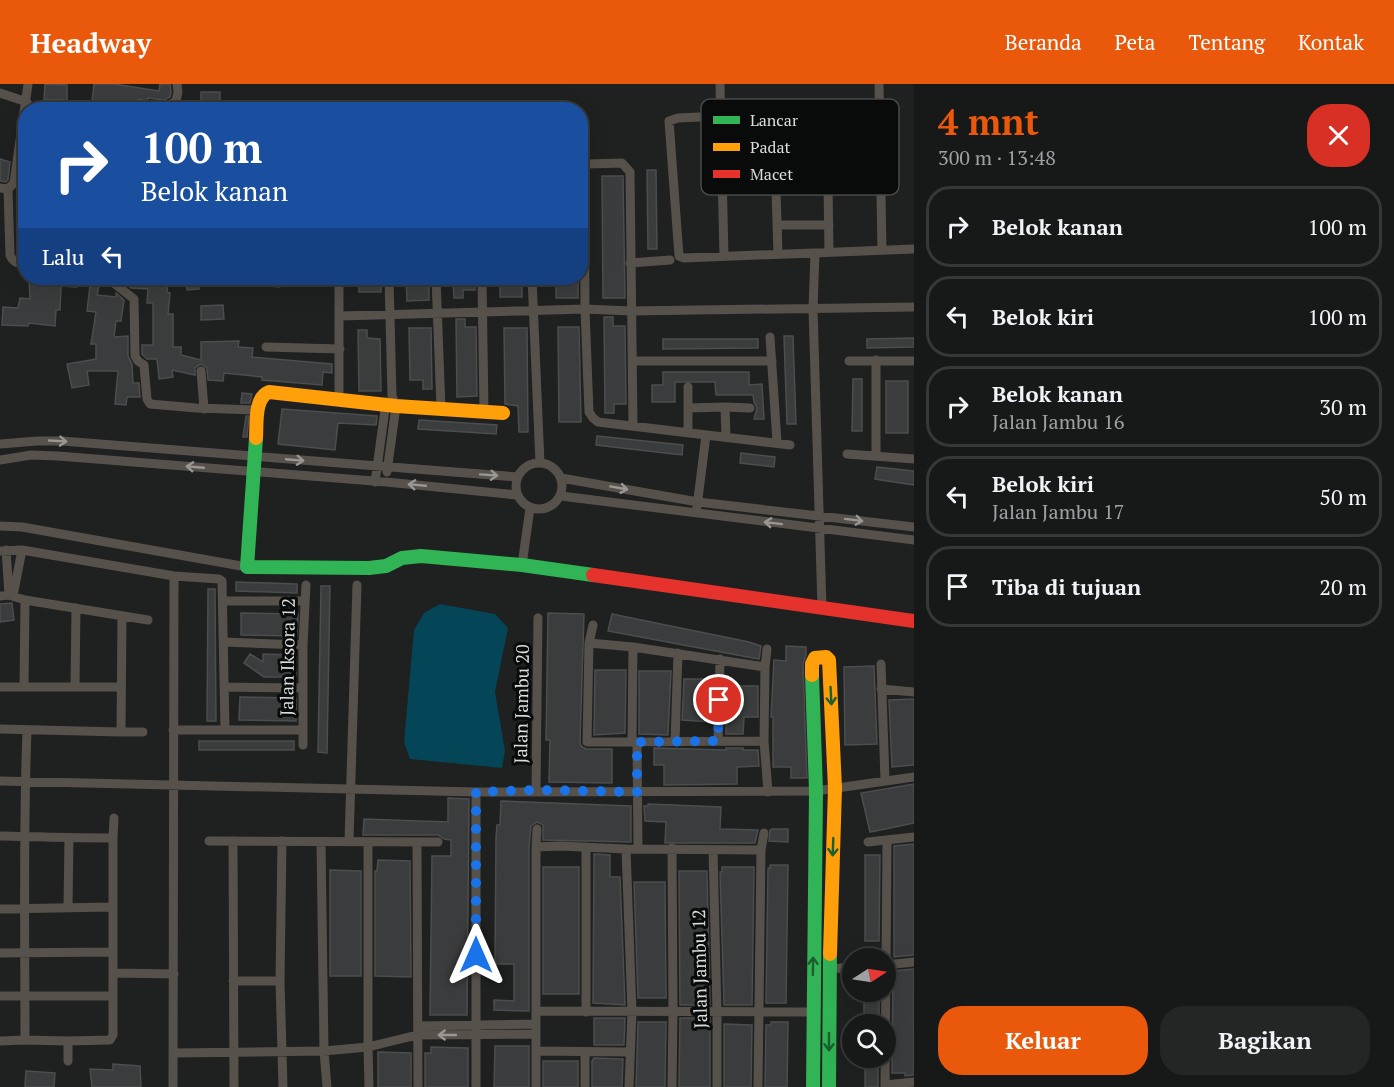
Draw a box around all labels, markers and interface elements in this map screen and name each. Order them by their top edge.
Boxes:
text: Headway [30,24,151,61]
text: Beranda [1005,28,1082,56]
text: Peta [1115,28,1155,56]
text: Tentang [1188,28,1265,56]
text: Kontak [1298,28,1364,56]
text: 4 mnt [938,98,1039,145]
legend [701,99,899,195]
button: close [1307,104,1370,167]
text: Lancar [750,109,799,131]
text: 100 m [141,119,262,175]
icon: right [42,126,120,204]
text: Padat [750,136,791,158]
text: 300 m · 13:48 [938,144,1056,171]
text: Macet [750,163,793,185]
text: Belok kanan [141,173,288,209]
icon: right [941,210,974,243]
text: Belok kanan [992,212,1123,241]
text: 100 m [1307,212,1367,241]
icon: left [96,240,129,273]
text: Lalu [42,242,84,271]
icon: left [941,300,974,333]
text: Belok kiri [992,302,1094,331]
text: 100 m [1307,302,1367,331]
text: Belok kanan [992,379,1123,408]
icon: right [941,390,974,423]
text: 30 m [1319,392,1367,421]
text: Jalan Jambu 16 [992,408,1125,435]
one-way arrow [48,436,68,447]
one-way arrow [284,455,304,466]
one-way arrow [185,461,205,472]
text: Belok kiri [992,469,1094,498]
one-way arrow [478,470,498,481]
one-way arrow [408,479,428,490]
icon: left [941,480,974,513]
text: 50 m [1319,482,1367,511]
one-way arrow [609,483,628,494]
text: Jalan Jambu 17 [992,498,1125,525]
one-way arrow [843,514,863,525]
one-way arrow [763,517,783,528]
icon: arrive [941,570,974,603]
text: Tiba di tujuan [992,572,1141,601]
text: 20 m [1319,572,1367,601]
street label: Jalan Iksora 12 [274,598,300,716]
street label: Jalan Jambu 20 [508,644,534,764]
pin [693,674,744,725]
icon: arrive [702,683,735,716]
one-way arrow [825,686,837,706]
one-way arrow [828,836,839,856]
street label: Jalan Jambu 12 [686,909,712,1029]
position arrow [444,923,508,987]
north arrow [842,948,896,1002]
map controls [842,948,896,1068]
one-way arrow [808,956,819,976]
button: Keluar [938,1006,1148,1075]
button: Bagikan [1160,1006,1370,1075]
button: search [842,1014,896,1068]
one-way arrow [438,1029,458,1041]
one-way arrow [823,1031,835,1051]

